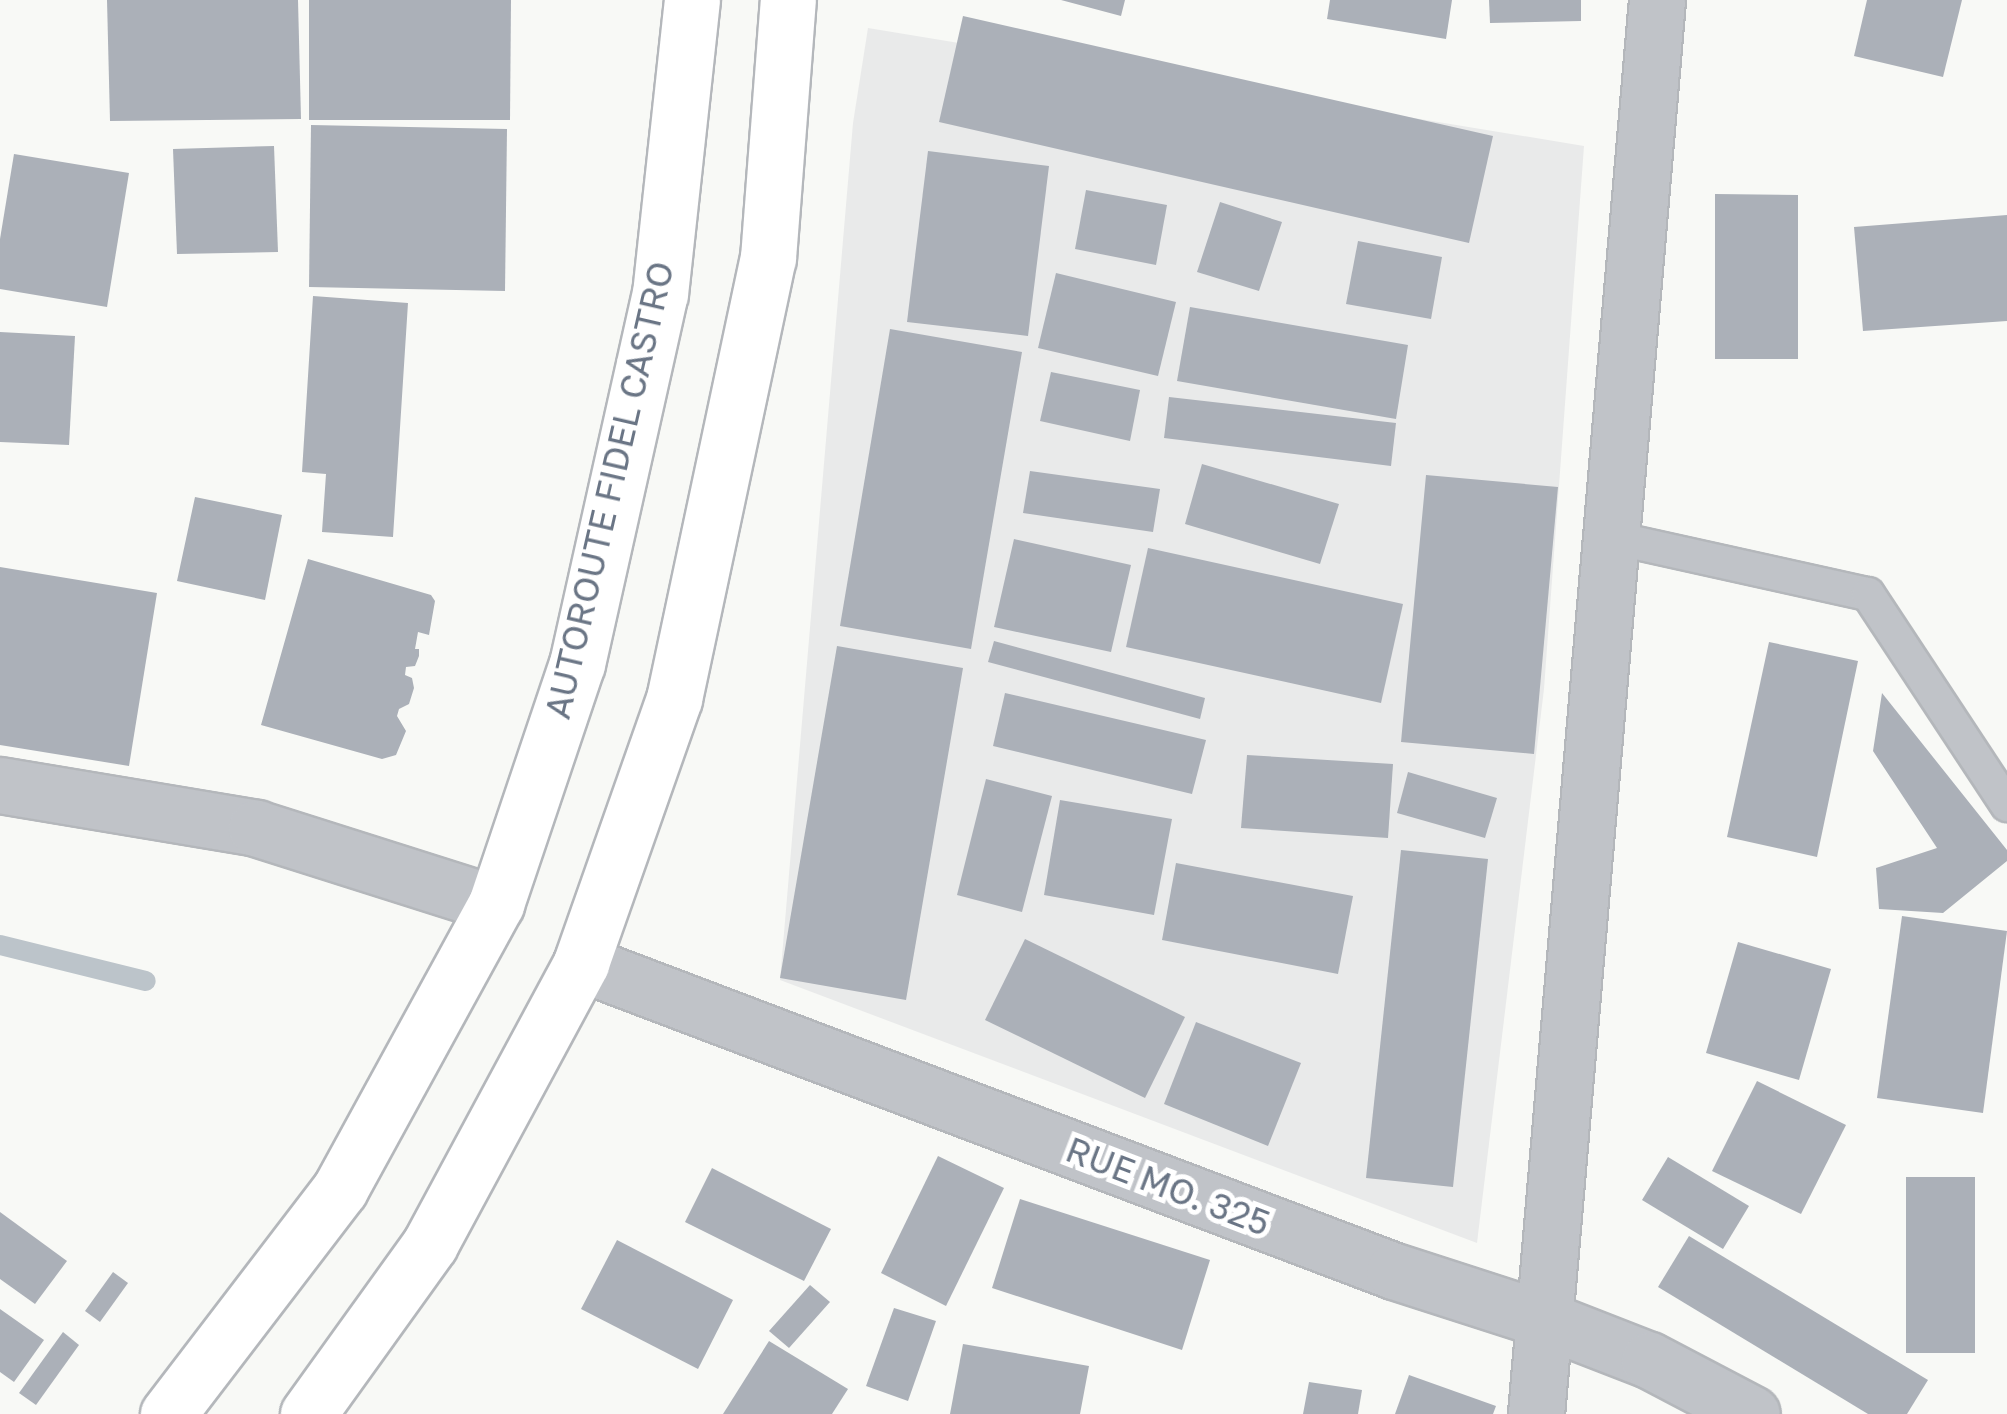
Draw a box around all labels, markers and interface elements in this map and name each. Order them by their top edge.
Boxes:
street label: AUTOROUTE FIDEL CASTRO [536,257,682,723]
street label: RUE MO. 325 [1060,1128,1276,1244]

